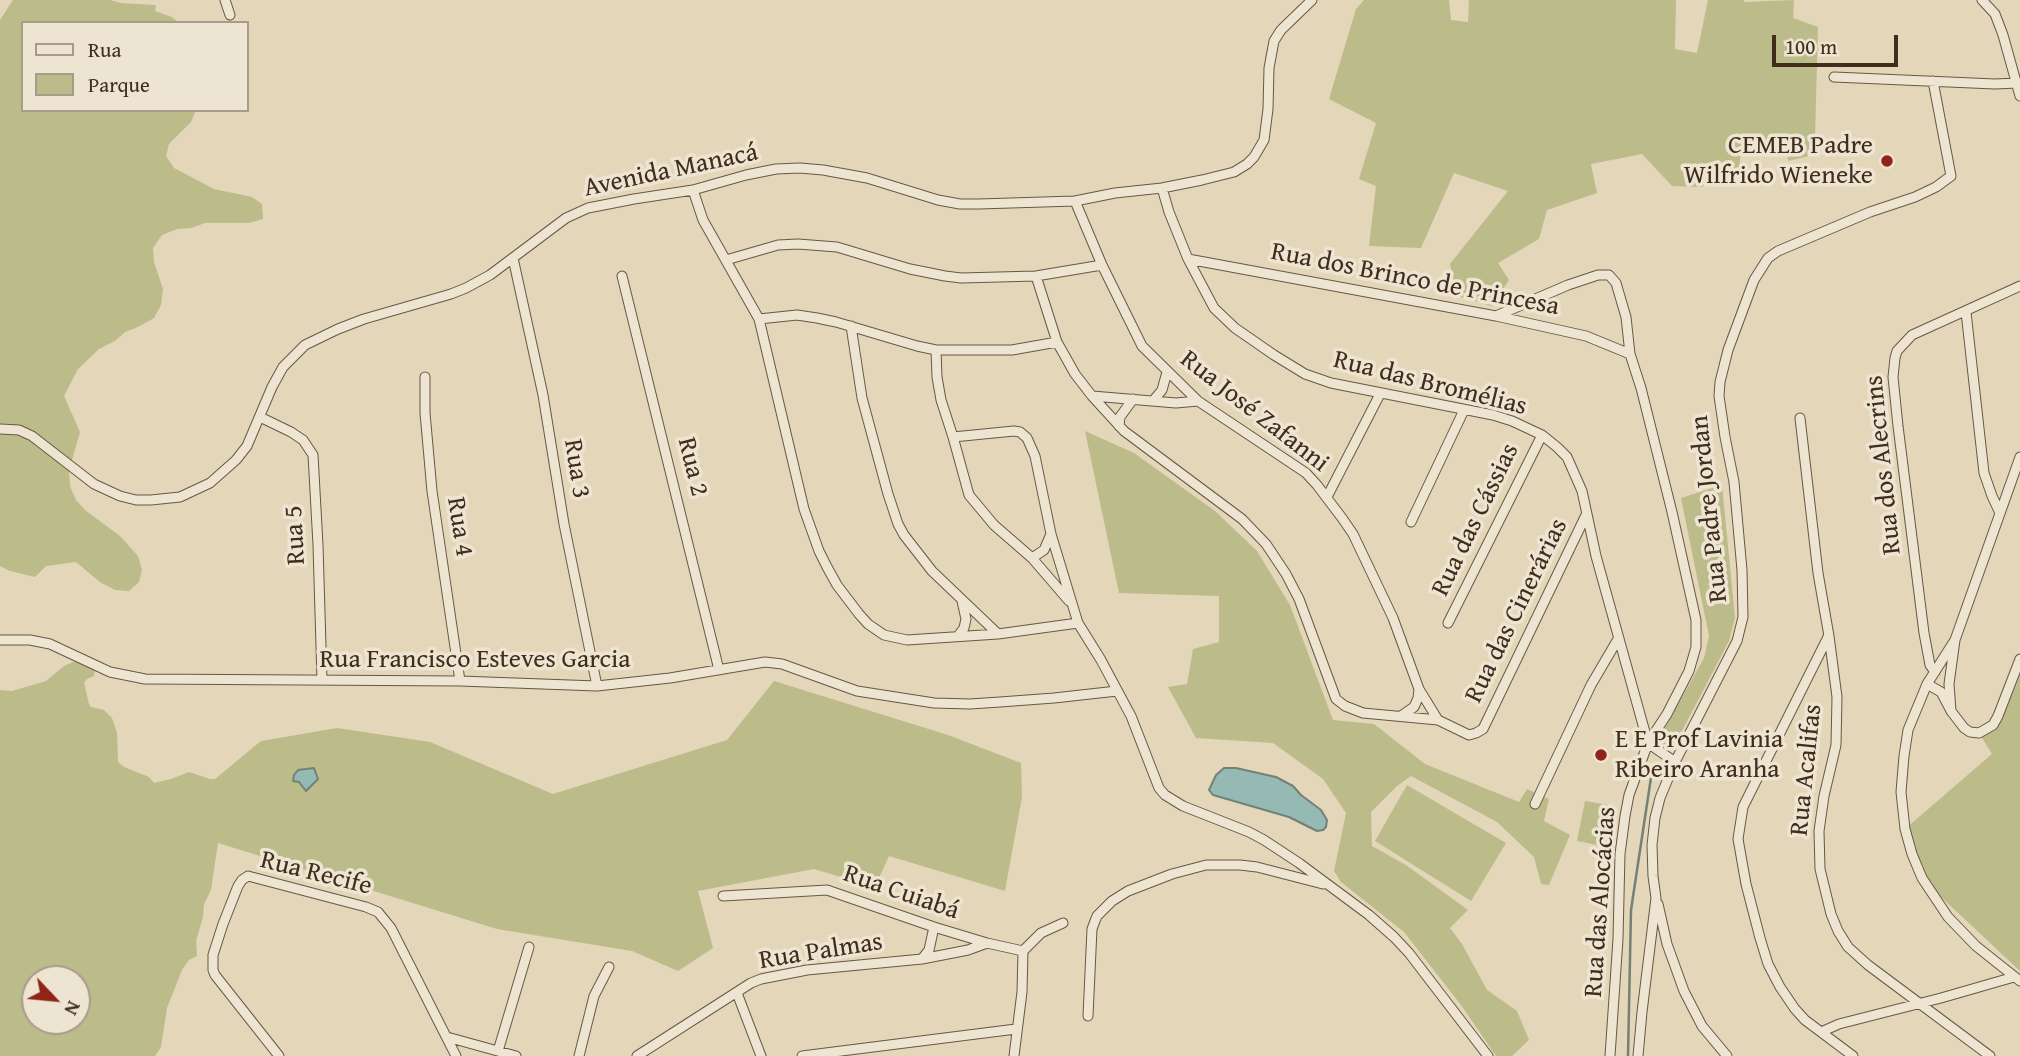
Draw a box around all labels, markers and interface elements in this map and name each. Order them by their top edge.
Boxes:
legend [21,21,248,112]
scale bar [1775,21,1901,65]
text: 100 m [1785,31,1837,62]
text: Rua [88,34,121,65]
text: Parque [88,69,150,100]
place label: CEMEB Padre Wilfrido Wieneke [1684,130,1873,192]
street label: Avenida Manacá [581,137,761,205]
marker: CEMEB Padre Wilfrido Wieneke [1879,153,1895,169]
street label: Rua dos Brinco de Princesa [1268,237,1562,323]
street label: Rua José Zafanni [1173,344,1335,480]
street label: Rua das Bromélias [1330,345,1530,423]
street label: Rua dos Alecrins [1859,374,1909,556]
street label: Rua Padre Jordan [1685,414,1735,604]
street label: Rua 2 [670,434,714,500]
street label: Rua 3 [556,437,596,501]
street label: Rua das Cássias [1426,438,1526,602]
street label: Rua 4 [439,495,479,559]
street label: Rua 5 [279,504,313,566]
street label: Rua das Cinerárias [1459,514,1575,708]
street label: Rua Francisco Esteves Garcia [319,644,631,676]
street label: Rua Acalifas [1785,703,1829,837]
place label: E E Prof Lavinia Ribeiro Aranha [1615,724,1783,786]
marker: E E Prof Lavinia Ribeiro Aranha [1593,747,1609,763]
street label: Rua das Alocácias [1579,806,1623,998]
street label: Rua Recife [257,845,375,903]
street label: Rua Cuiabá [839,859,963,927]
street label: Rua Palmas [757,927,885,977]
north arrow [21,965,91,1035]
text: N [58,996,88,1020]

